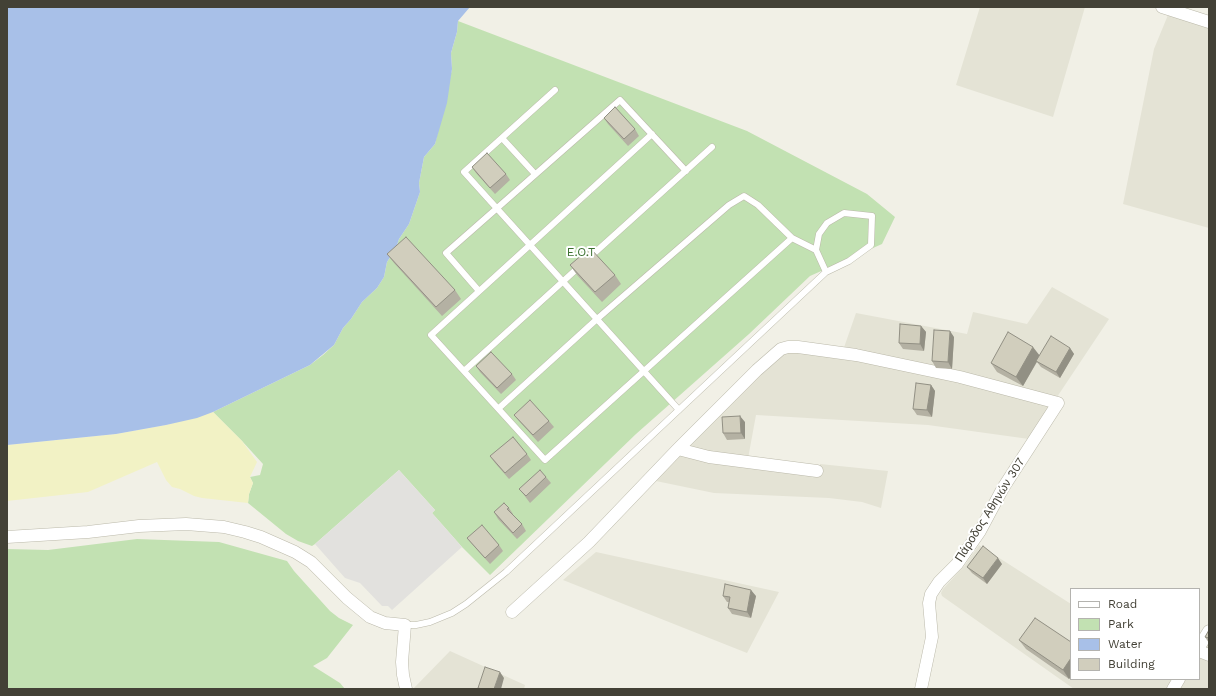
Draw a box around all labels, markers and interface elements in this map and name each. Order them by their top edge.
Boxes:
park label: E.O.T [567,245,595,259]
street label: Πάροδος Αθηνών 307 [952,455,1028,565]
legend [1070,588,1200,680]
text: Road [1108,597,1137,611]
text: Park [1108,617,1134,631]
text: Water [1108,637,1142,651]
text: Building [1108,657,1155,671]

